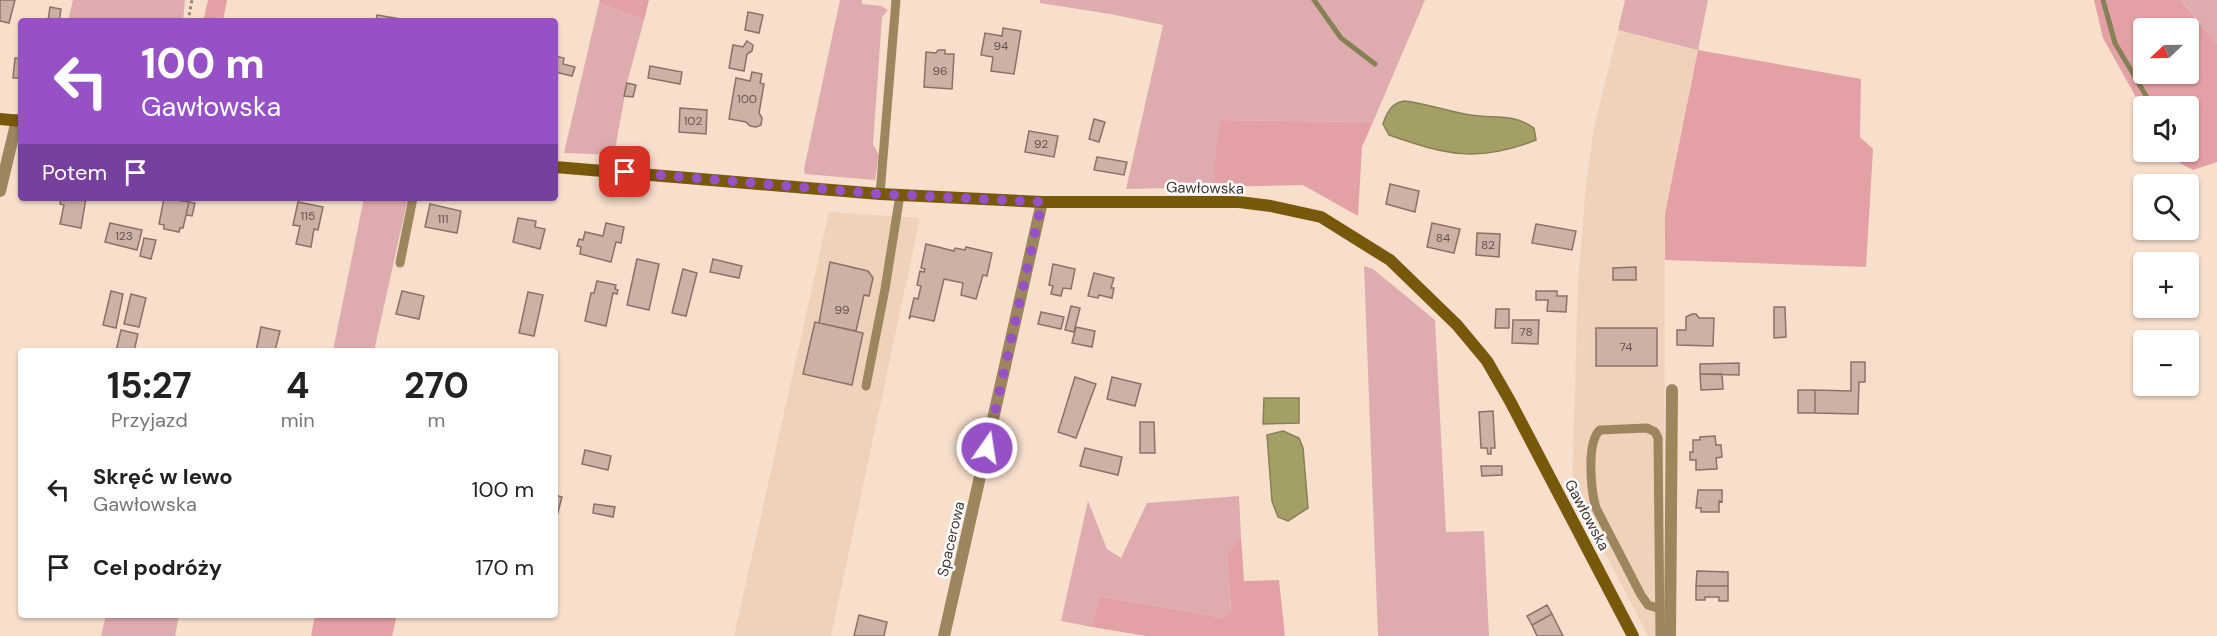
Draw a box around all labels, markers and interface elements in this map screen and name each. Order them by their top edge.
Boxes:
north arrow [2133,18,2199,84]
map controls [2133,18,2199,396]
text: 100 m [141,36,265,91]
house number: 94 [994,38,1008,54]
icon: left [42,42,120,120]
house number: 96 [932,63,948,79]
text: Gawłowska [141,89,281,124]
house number: 100 [737,91,757,107]
button: sound [2133,96,2199,162]
house number: 102 [684,113,702,129]
house number: 92 [1034,136,1048,152]
pin [599,146,650,197]
icon: arrive [608,155,641,188]
icon: arrive [119,156,152,189]
text: Potem [42,158,107,187]
button: search [2133,174,2199,240]
street label: Gawłowska [1166,177,1244,199]
house number: 115 [301,208,315,224]
house number: 111 [437,211,449,227]
house number: 123 [115,228,133,244]
house number: 84 [1436,230,1450,246]
house number: 82 [1481,237,1495,253]
button: + [2133,252,2199,318]
house number: 99 [834,302,850,318]
house number: 78 [1519,324,1533,340]
button: − [2133,330,2199,396]
house number: 74 [1620,339,1632,355]
text: 15:27 [107,362,192,409]
text: 4 [286,362,309,409]
text: 270 [404,362,469,409]
text: Przyjazd [111,407,188,433]
text: min [281,407,315,433]
text: m [427,407,445,433]
position arrow [955,416,1019,480]
text: Skręć w lewo [93,462,233,491]
icon: left [42,473,75,506]
text: 100 m [472,475,534,504]
street label: Gawłowska [1560,476,1614,554]
text: Gawłowska [93,491,197,517]
street label: Spacerowa [933,499,969,579]
icon: arrive [42,551,75,584]
text: Cel podróży [93,553,222,582]
text: 170 m [475,553,534,582]

